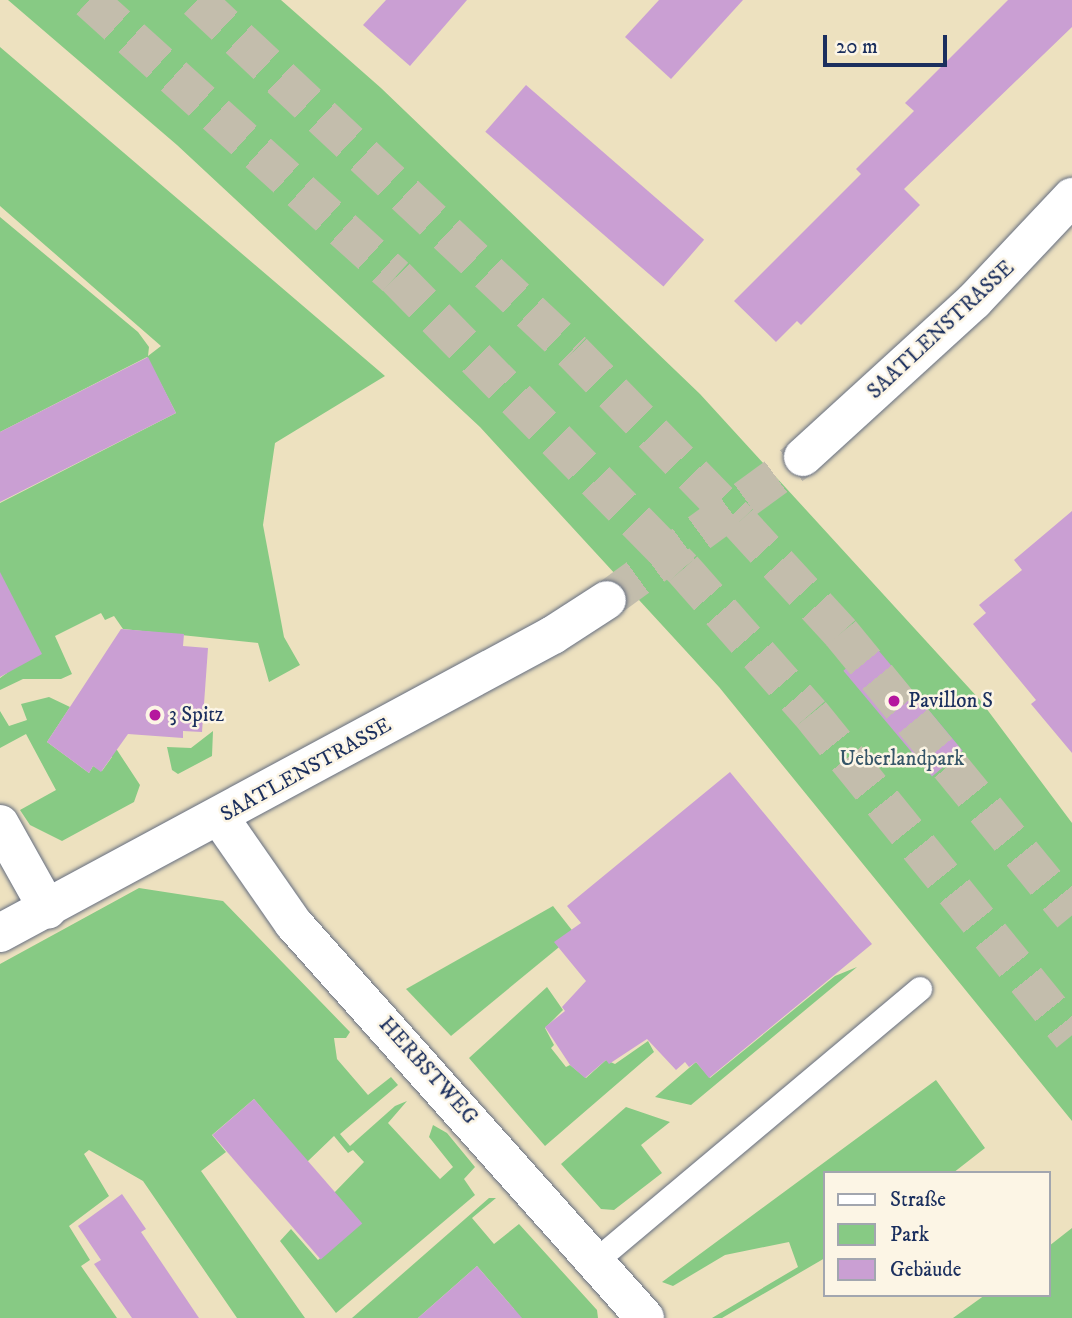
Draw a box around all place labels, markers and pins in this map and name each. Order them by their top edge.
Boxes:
place label: Pavillon S [908,688,993,714]
marker: Pavillon S [886,693,902,709]
place label: 3 Spitz [169,702,224,728]
marker: 3 Spitz [147,707,163,723]

